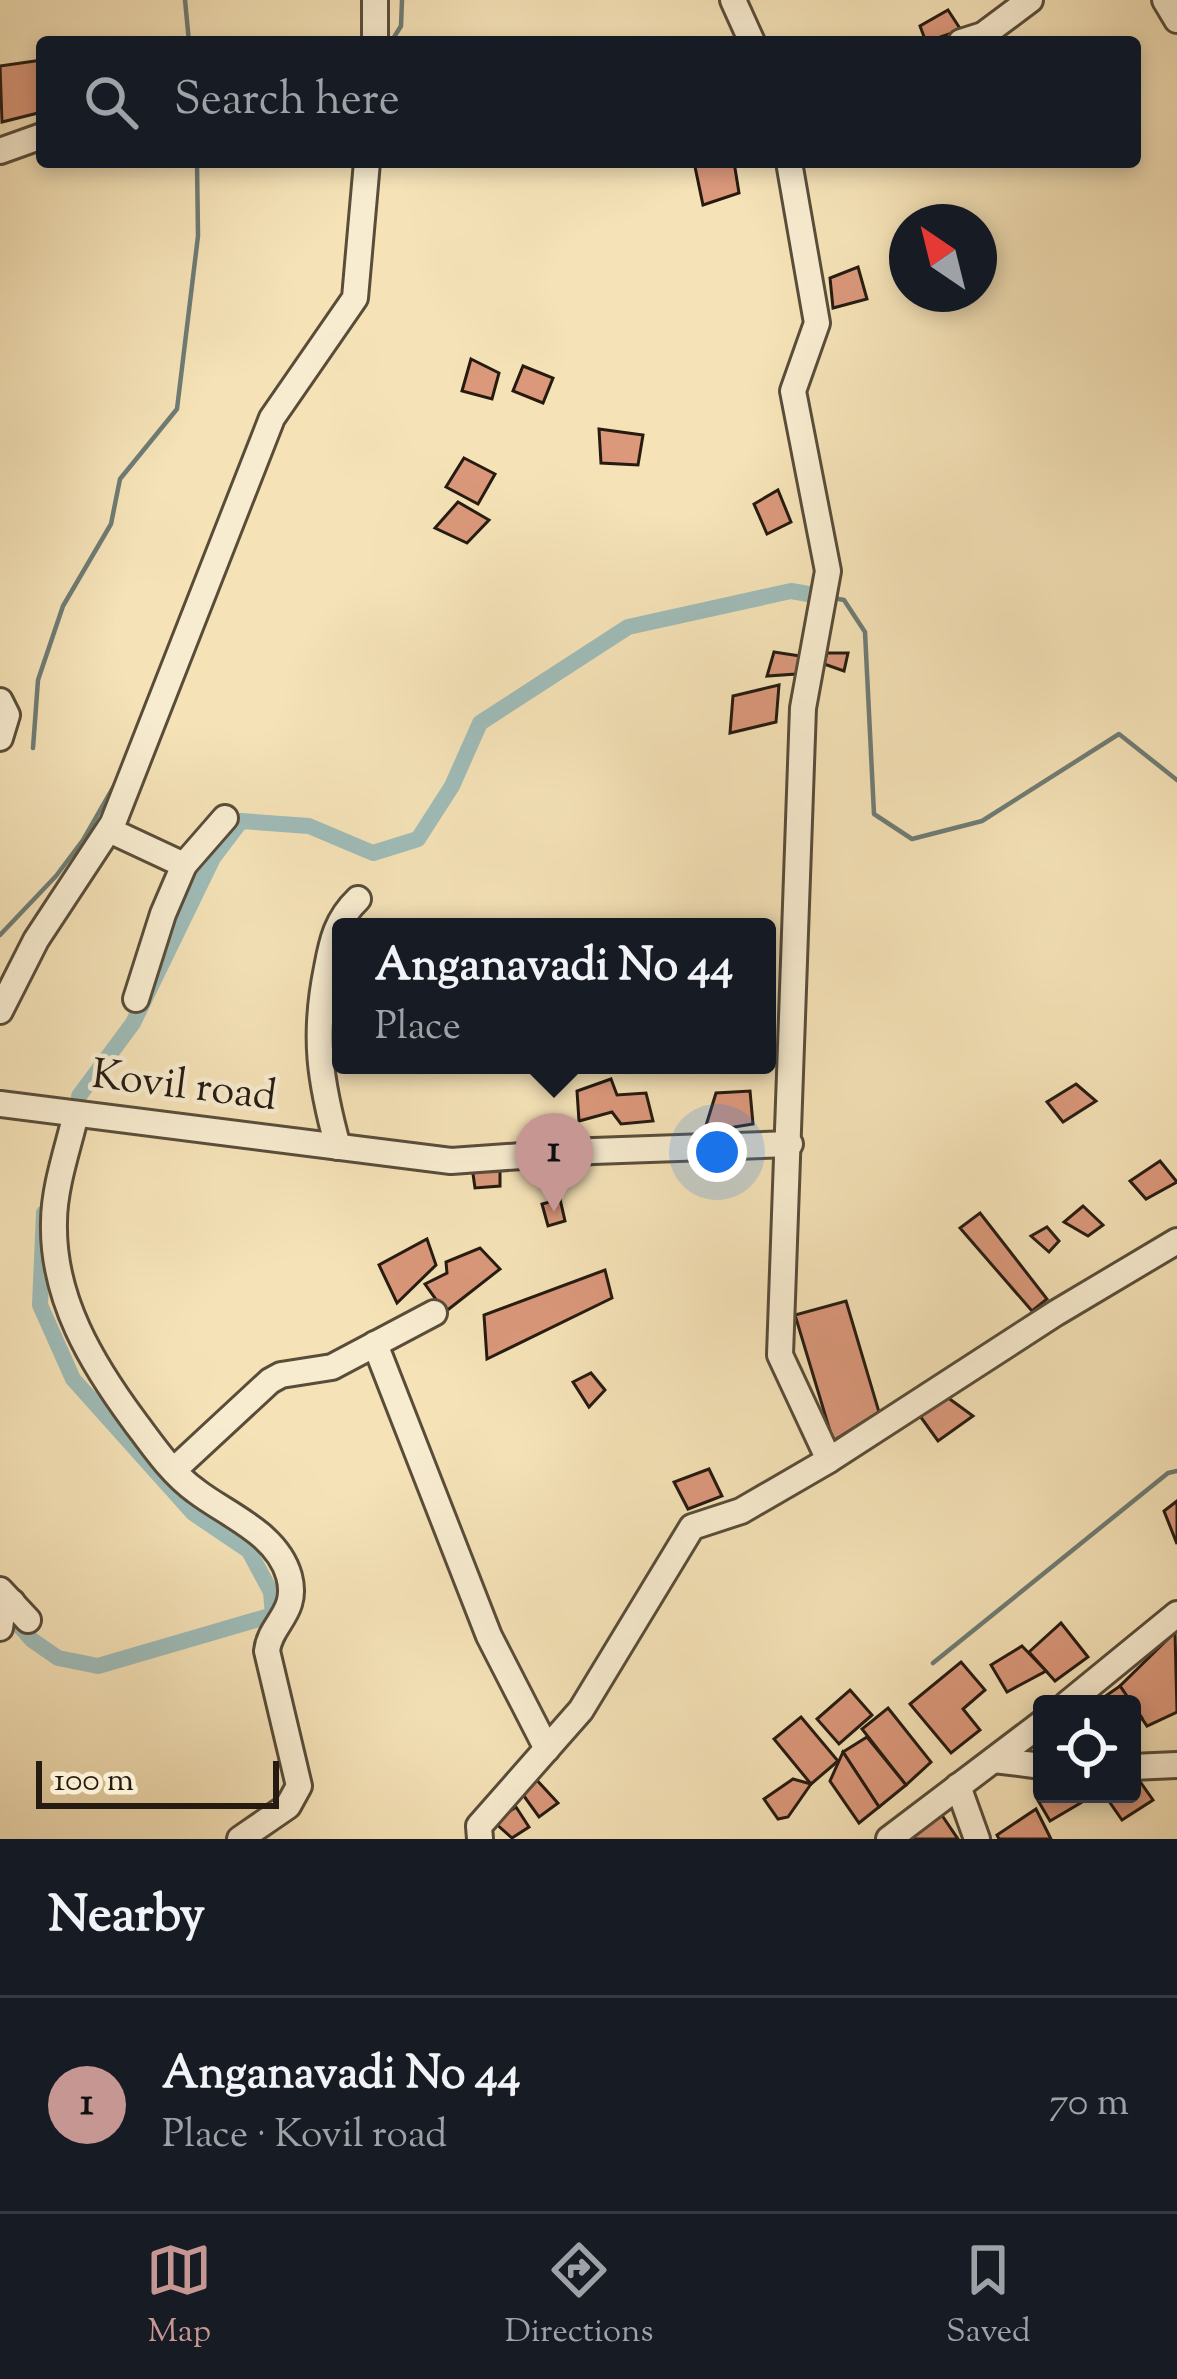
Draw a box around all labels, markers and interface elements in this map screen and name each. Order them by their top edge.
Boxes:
search box [36,36,1141,168]
icon: search [78,69,144,135]
text: Search here [174,70,400,135]
north arrow [889,204,997,312]
popup [332,918,776,1074]
text: Anganavadi No 44 [375,936,733,1001]
text: Place [375,1001,461,1057]
street label: Kovil road [88,1047,280,1129]
pin: 1 [515,1113,593,1212]
your location [687,1122,747,1182]
map controls [1033,1695,1141,1803]
button: locate [1033,1695,1141,1803]
scale bar [36,1755,279,1808]
text: 100 m [54,1758,134,1806]
text: Nearby [48,1881,205,1954]
text: Anganavadi No 44 [162,2044,520,2109]
text: 1 [80,2077,94,2133]
text: 70 m [1049,2077,1129,2133]
text: Place · Kovil road [162,2109,447,2165]
tab: Map [146,2237,212,2357]
tab: Directions [505,2237,654,2357]
tab: Saved [946,2237,1031,2357]

